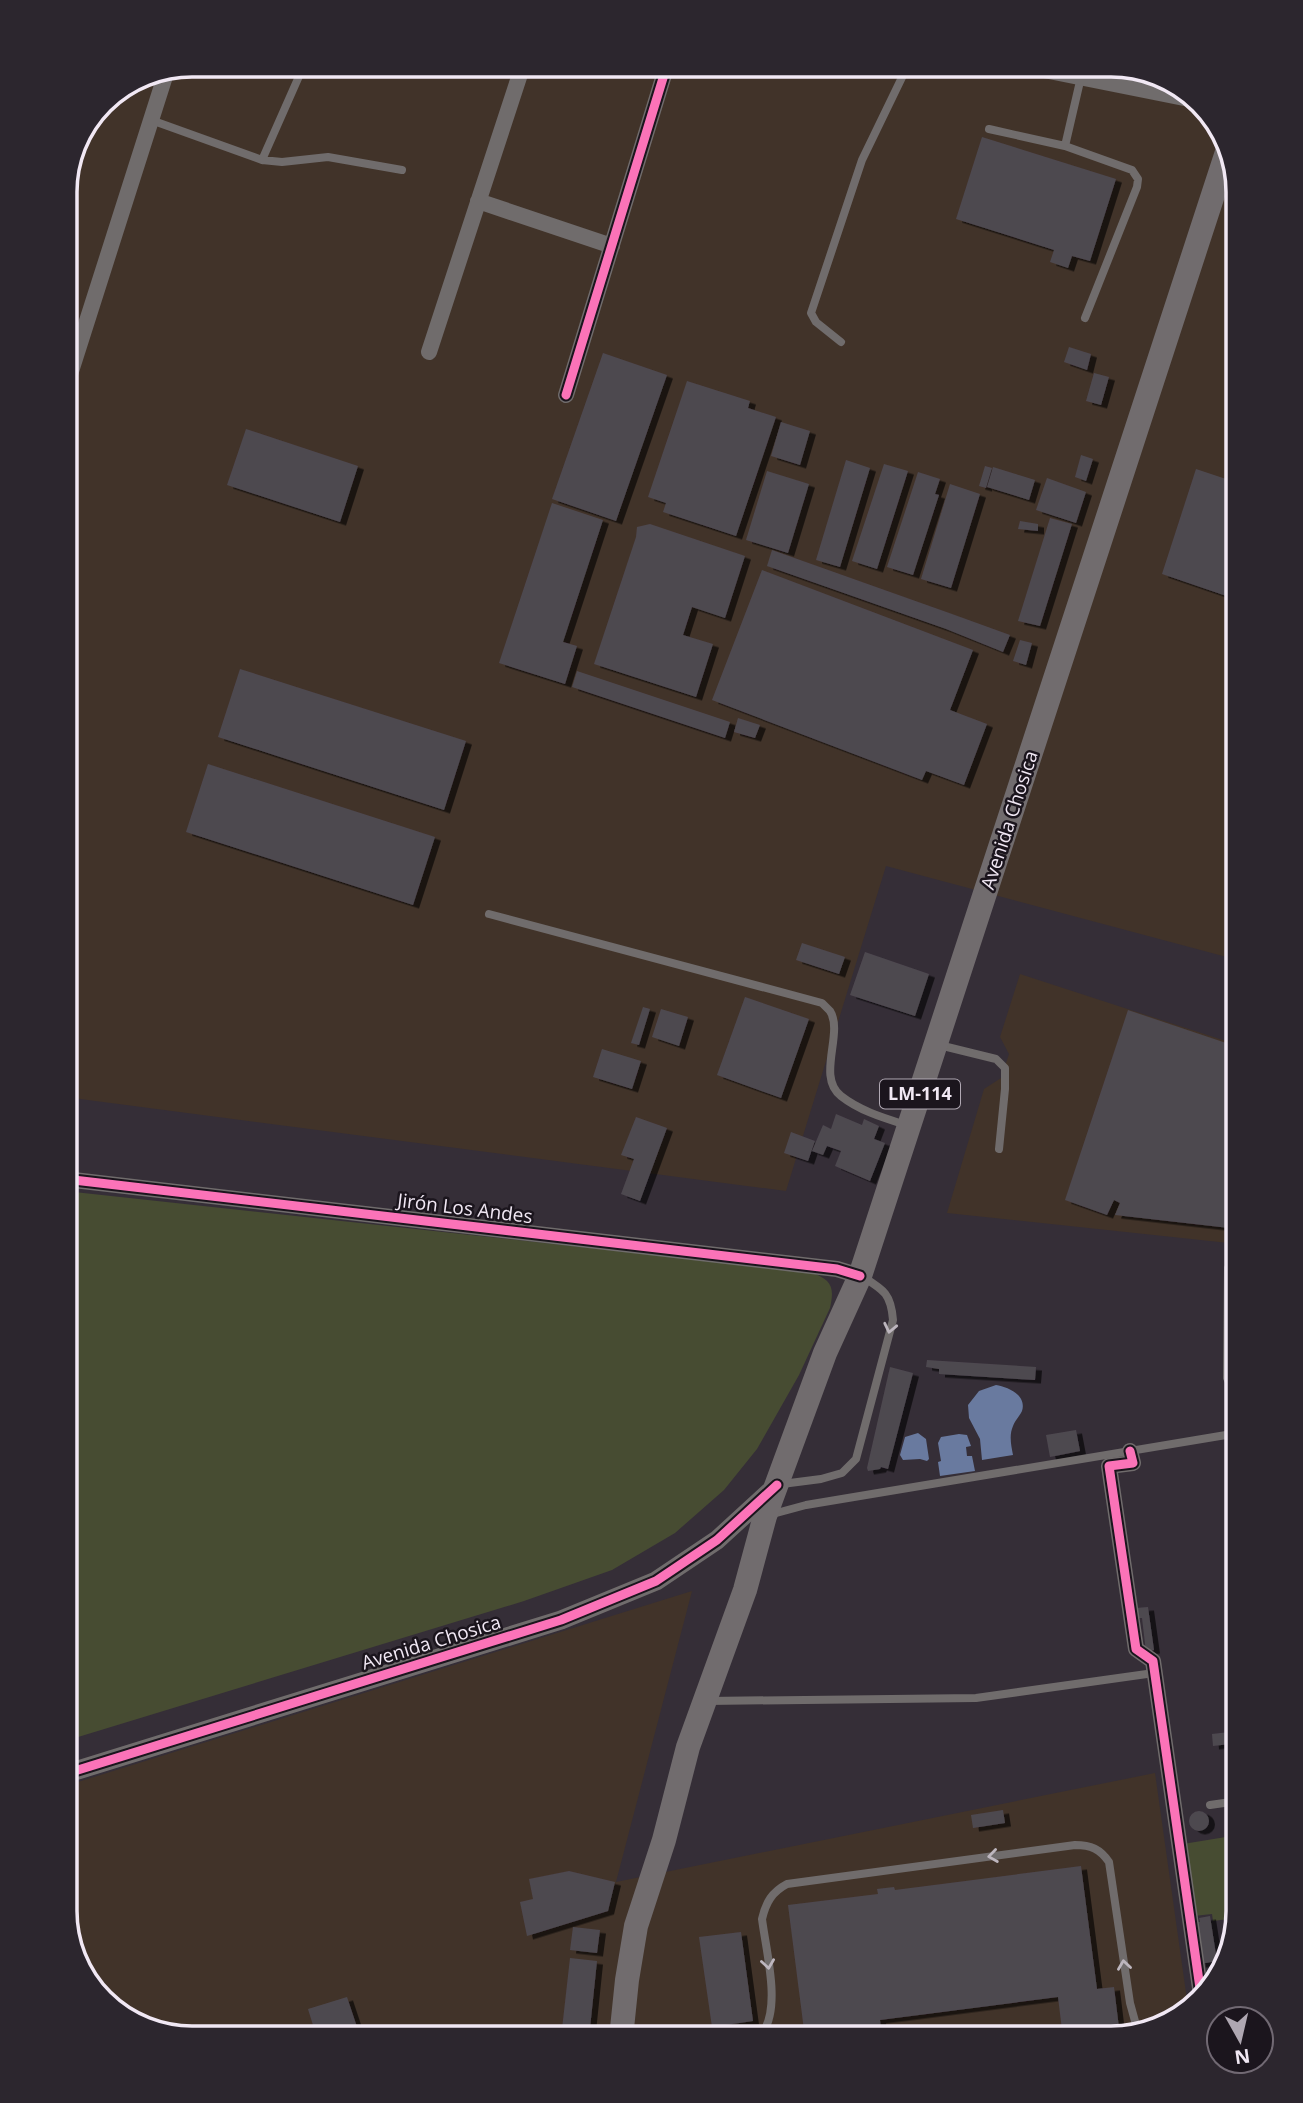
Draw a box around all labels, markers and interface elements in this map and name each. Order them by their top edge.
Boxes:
street label: Avenida Chosica [974,747,1044,893]
road number: LM-114 [880,1079,960,1108]
street label: Jirón Los Andes [394,1187,534,1229]
one-way arrow [884,1322,899,1334]
street label: Avenida Chosica [358,1608,504,1676]
one-way arrow [987,1848,999,1863]
one-way arrow [760,1958,775,1970]
one-way arrow [1117,1960,1132,1971]
north arrow [1205,2005,1275,2075]
text: N [1233,2043,1252,2071]

